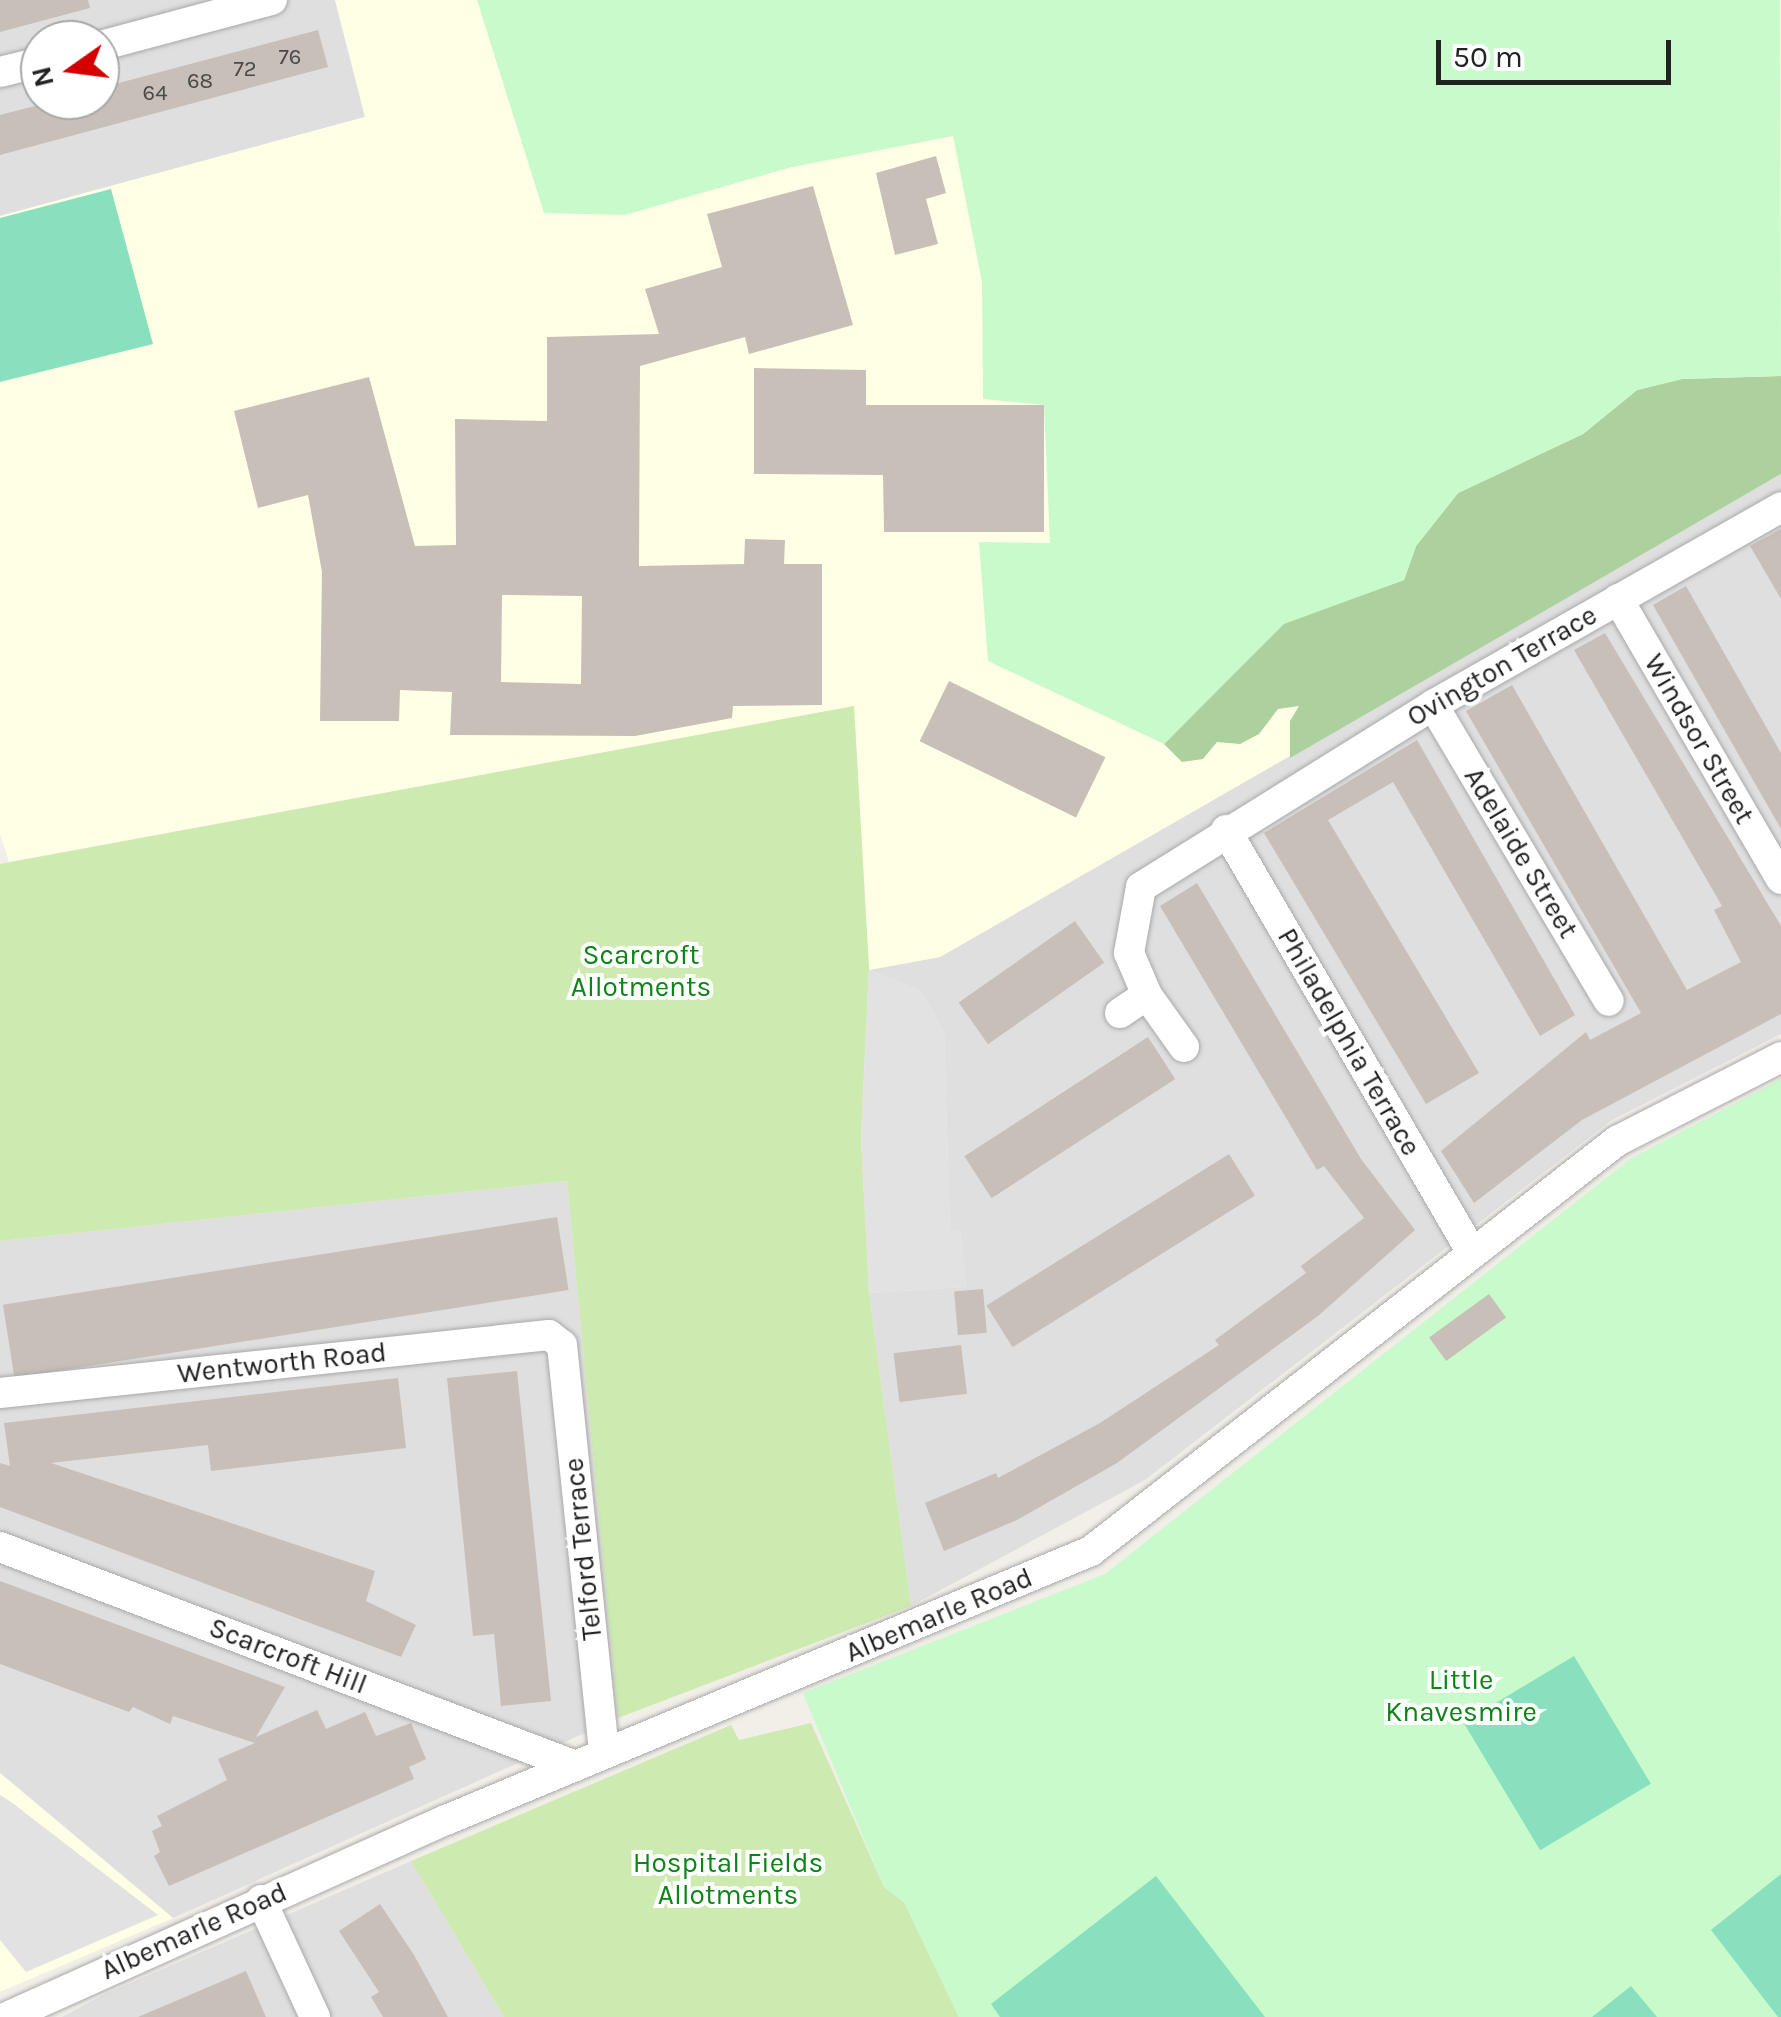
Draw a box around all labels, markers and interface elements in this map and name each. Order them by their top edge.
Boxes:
north arrow [20,20,120,120]
scale bar [1441,20,1676,82]
text: 50 m [1453,39,1523,75]
house number: 76 [279,45,301,71]
house number: 72 [233,57,257,83]
text: N [24,63,61,91]
house number: 68 [187,69,213,95]
house number: 64 [143,81,167,107]
street label: Ovington Terrace [1401,598,1603,734]
street label: Windsor Street [1637,648,1761,830]
street label: Adelaide Street [1457,762,1585,944]
street label: Philadelphia Terrace [1270,922,1428,1162]
park label: Scarcroft Allotments [571,938,711,1004]
street label: Wentworth Road [176,1335,388,1391]
street label: Telford Terrace [557,1456,609,1642]
street label: Albemarle Road [840,1560,1038,1670]
street label: Scarcroft Hill [204,1611,372,1701]
park label: Little Knavesmire [1385,1663,1537,1729]
park label: Hospital Fields Allotments [633,1846,823,1912]
street label: Albemarle Road [96,1875,292,1987]

